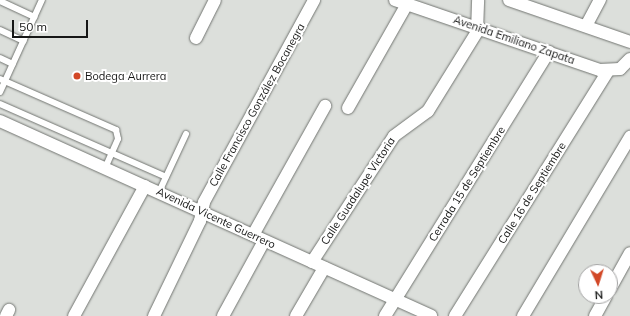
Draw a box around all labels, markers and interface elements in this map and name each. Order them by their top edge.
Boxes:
scale bar [14,12,90,38]
street label: Avenida Emiliano Zapata [452,13,576,67]
text: 50 m [19,19,47,34]
street label: Calle Francisco González Bocanegra [206,21,308,189]
place label: Bodega Aurrera [85,69,166,83]
marker: Bodega Aurrera [72,71,82,81]
street label: Cerrada 15 de Septiembre [426,124,508,244]
street label: Calle Guadalupe Victoria [318,135,398,247]
street label: Calle 16 de Septiembre [495,140,569,246]
street label: Avenida Vicente Guerrero [154,185,278,251]
north arrow [578,264,618,304]
text: N [594,288,603,302]

